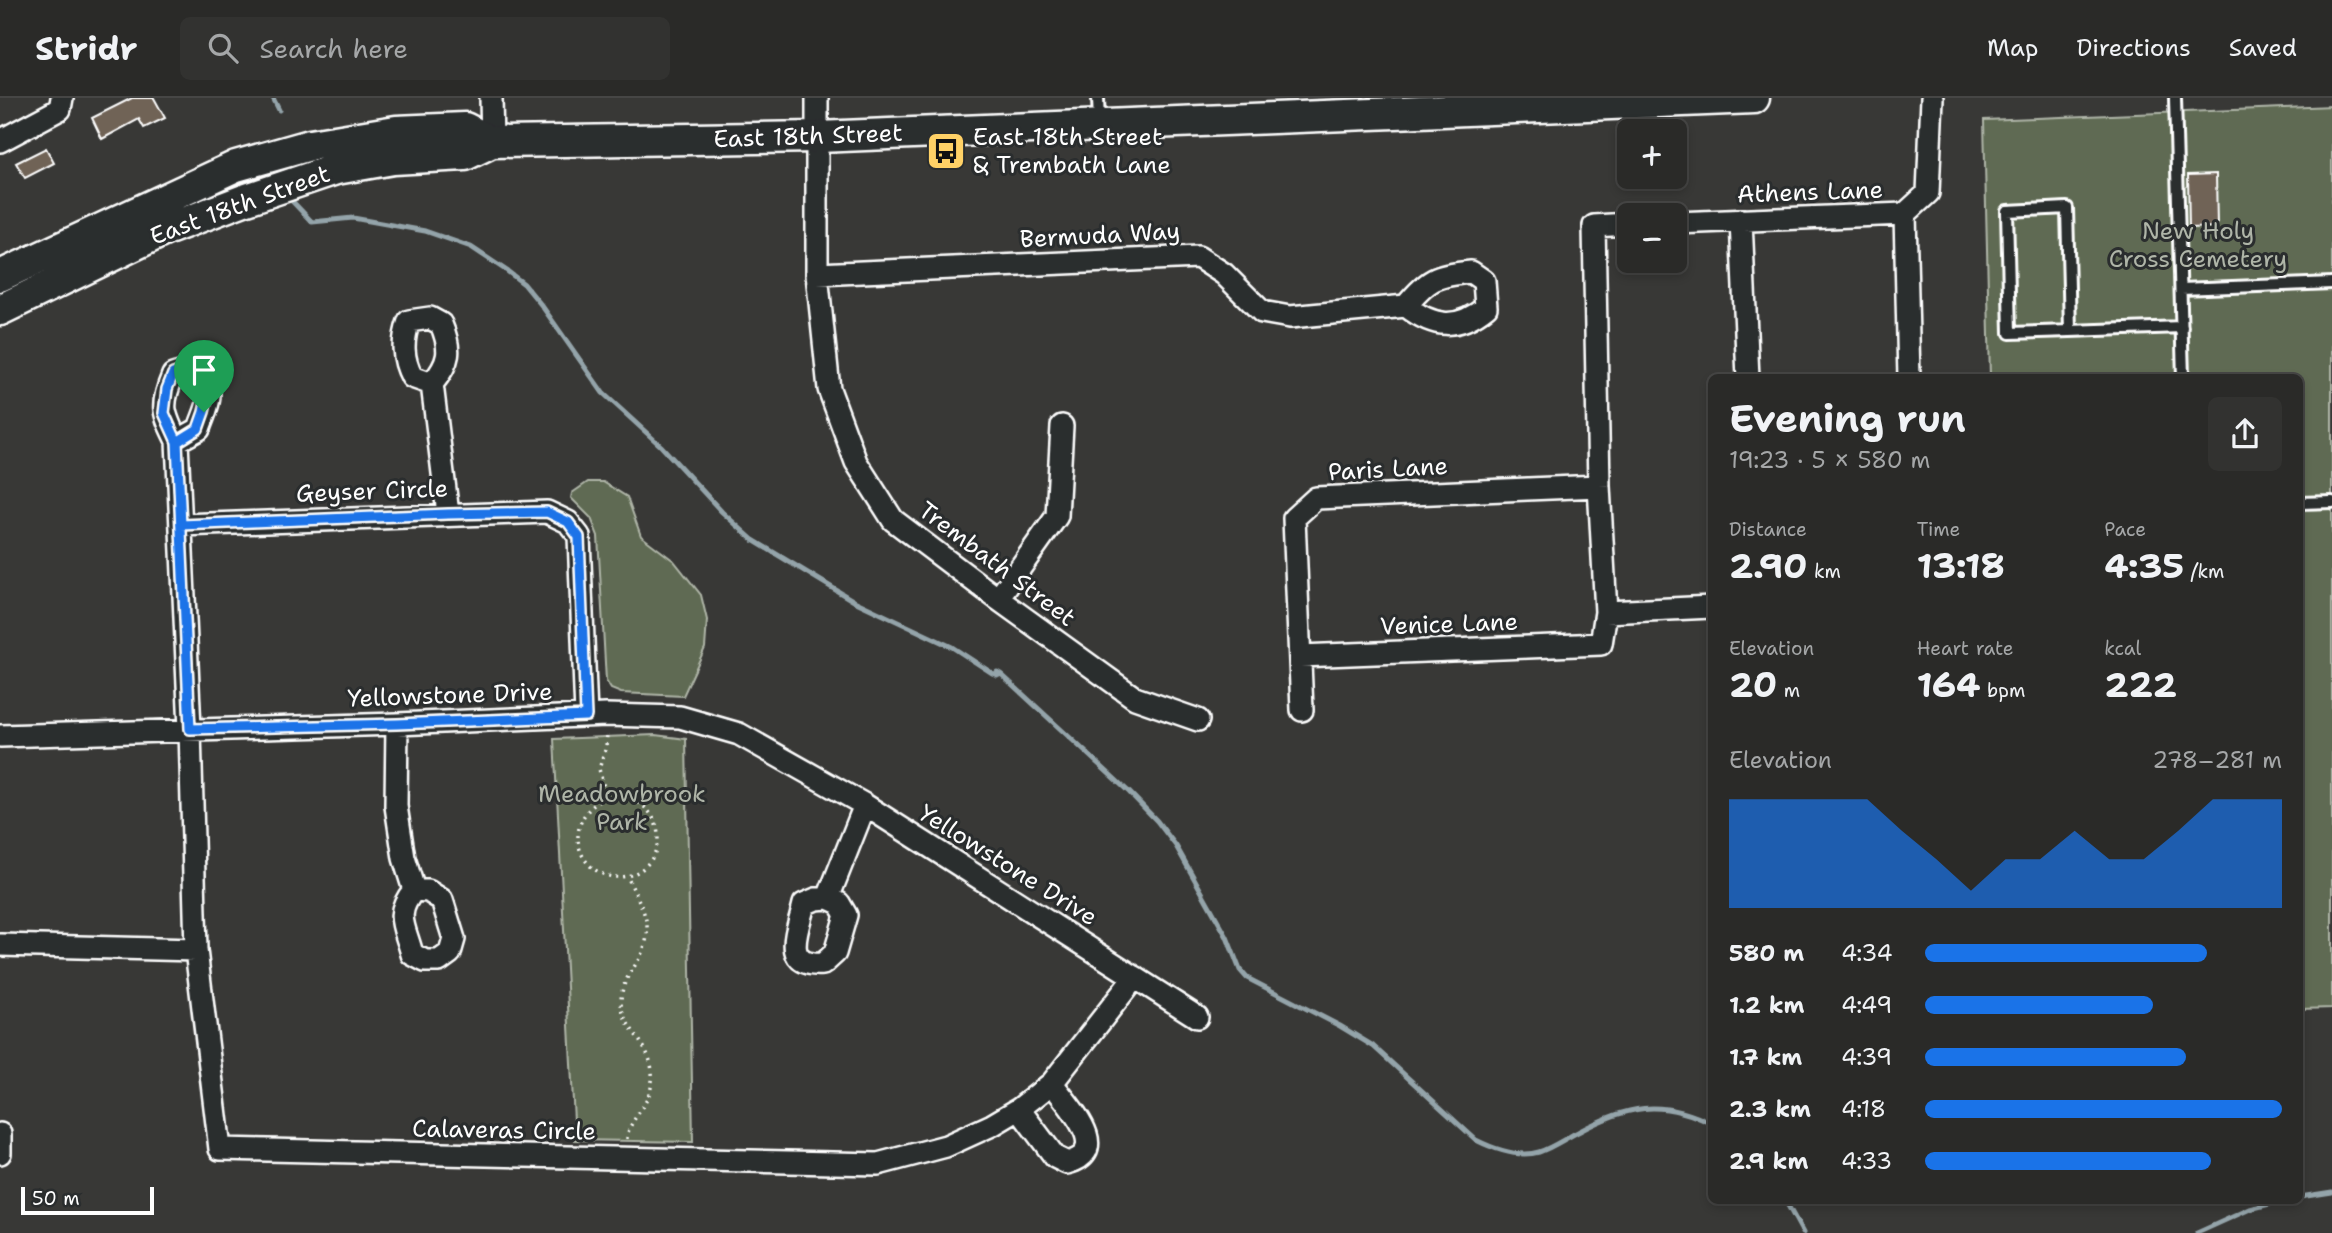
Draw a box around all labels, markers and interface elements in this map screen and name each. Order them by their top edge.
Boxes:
search box [180,17,670,80]
text: Stridr [35,26,138,71]
icon: search [204,29,242,67]
text: Search here [260,31,408,66]
text: Map [1987,32,2038,64]
text: Directions [2076,32,2191,64]
text: Saved [2229,32,2297,64]
street label: East 18th Street [713,117,903,155]
map controls [1617,119,1687,273]
button: + [1617,119,1687,189]
place label: East 18th Street & Trembath Lane [973,121,1171,181]
bus stop icon: East 18th Street & Trembath Lane [925,130,967,172]
street label: East 18th Street [146,158,334,252]
street label: Athens Lane [1736,173,1884,211]
button: − [1617,203,1687,273]
street label: Bermuda Way [1019,215,1181,255]
park label: New Holy Cross Cemetery [2109,215,2287,275]
pin [174,340,234,412]
icon: arrive [185,351,223,389]
text: Evening run [1729,393,1966,444]
button: share [2208,397,2282,471]
text: 19:23 · 5 × 580 m [1729,445,1930,475]
street label: Paris Lane [1327,450,1449,488]
street label: Geyser Circle [295,472,449,510]
street label: Trembath Street [912,494,1082,634]
text: Distance [1729,517,1807,542]
text: Time [1917,517,1960,542]
text: Pace [2104,517,2146,542]
text: 2.90 [1729,542,1808,589]
text: 13:18 [1917,542,2005,589]
text: 4:35 [2104,542,2184,589]
text: km [1808,559,1841,584]
text: /km [2184,559,2225,584]
street label: Venice Lane [1379,606,1519,642]
text: Elevation [1729,636,1814,661]
text: Heart rate [1917,636,2013,661]
text: kcal [2104,636,2141,661]
text: 20 [1729,661,1777,708]
text: 164 [1917,661,1981,708]
text: 222 [2104,661,2177,708]
street label: Yellowstone Drive [347,675,553,715]
text: m [1777,678,1800,703]
text: bpm [1981,678,2025,703]
text: Elevation [1729,745,1832,775]
text: 278–281 m [2152,745,2282,775]
park label: Meadowbrook Park [538,778,706,838]
street label: Yellowstone Drive [913,797,1103,933]
text: 580 m [1729,938,1804,968]
text: 4:34 [1841,938,1893,968]
text: 1.2 km [1729,990,1805,1020]
text: 4:49 [1841,990,1892,1020]
text: 1.7 km [1729,1042,1802,1072]
text: 4:39 [1841,1042,1892,1072]
text: 2.3 km [1729,1094,1811,1124]
text: 4:18 [1841,1094,1886,1124]
street label: Calaveras Circle [412,1112,596,1148]
text: 2.9 km [1729,1146,1808,1176]
text: 4:33 [1841,1146,1892,1176]
scale bar [21,1184,154,1216]
text: 50 m [32,1186,80,1211]

